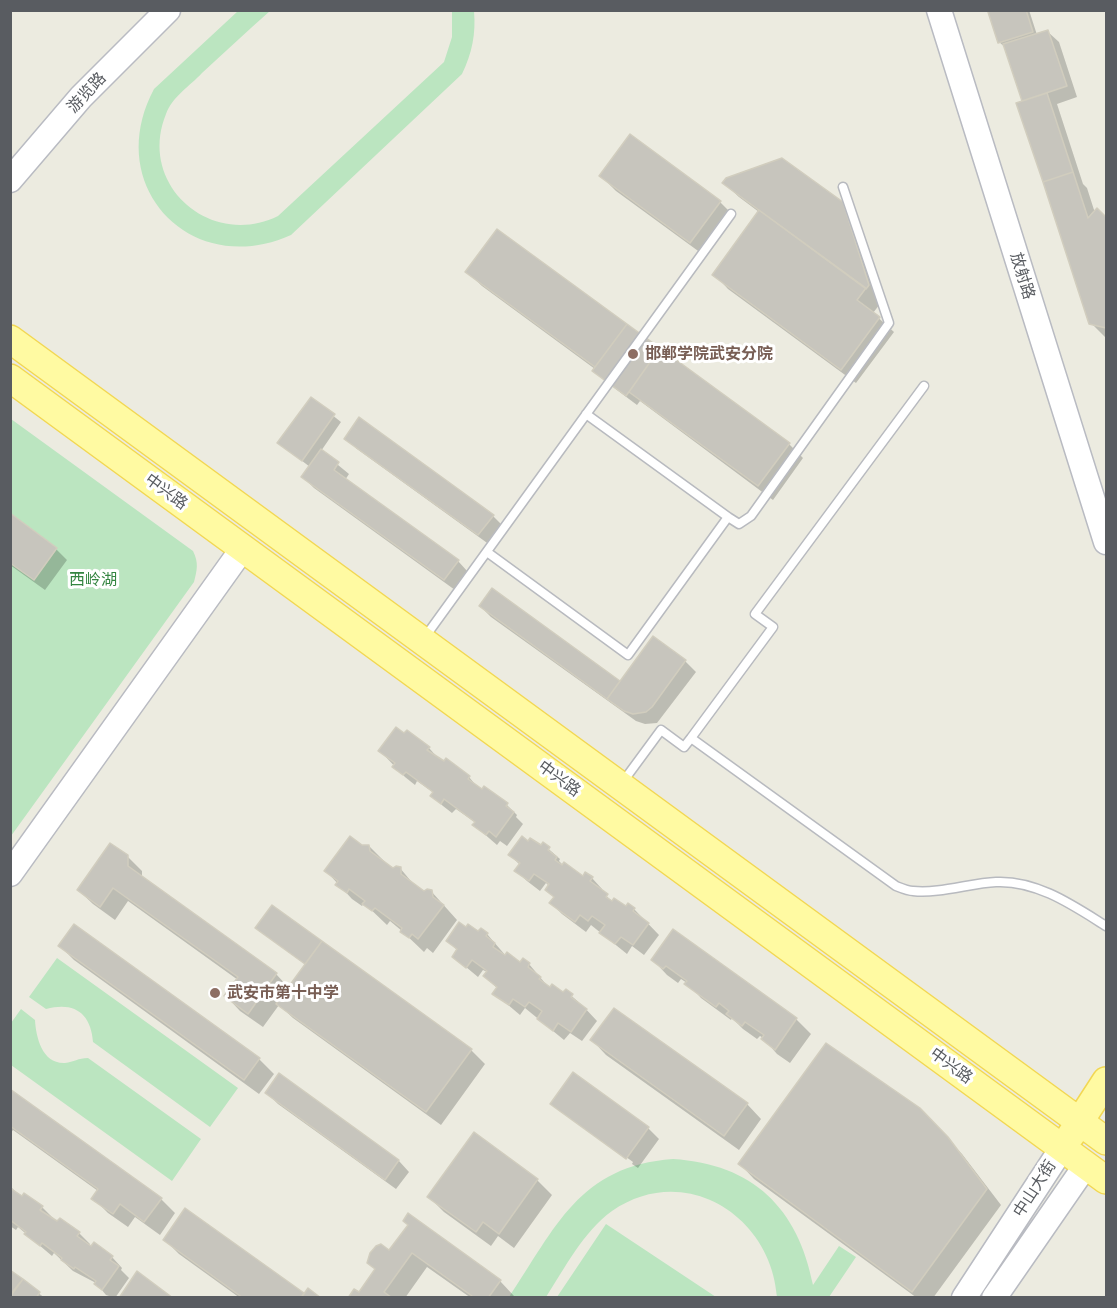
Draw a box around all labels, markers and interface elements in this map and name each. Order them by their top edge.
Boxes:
street label: 游览路 [64,69,110,117]
street label: 放射路 [1006,250,1038,302]
place label: 邯郸学院武安分院 [645,344,773,364]
marker: 邯郸学院武安分院 [626,347,640,361]
street label: 中兴路 [141,470,191,514]
park label: 西岭湖 [69,570,117,590]
street label: 中兴路 [534,757,584,801]
place label: 武安市第十中学 [227,983,339,1003]
marker: 武安市第十中学 [208,986,222,1000]
street label: 中兴路 [926,1044,976,1088]
street label: 中山大街 [1010,1157,1060,1221]

